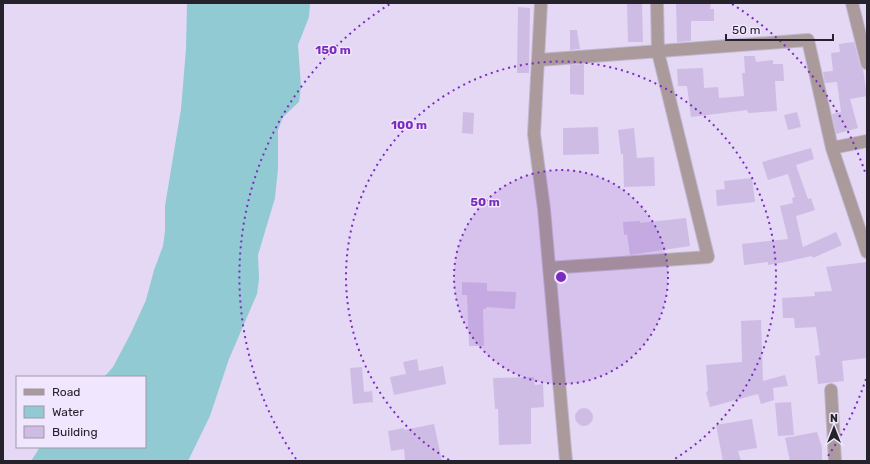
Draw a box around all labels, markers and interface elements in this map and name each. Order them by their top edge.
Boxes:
scale bar [726,16,833,42]
text: 50 m [732,23,760,37]
text: 150 m [315,43,351,57]
text: 100 m [391,118,427,132]
text: 50 m [470,195,500,209]
centre of rings [554,270,568,284]
legend [16,376,146,448]
text: Road [52,385,80,399]
text: Water [52,405,84,419]
north arrow [814,408,854,448]
text: N [830,412,838,425]
text: Building [52,425,98,439]

